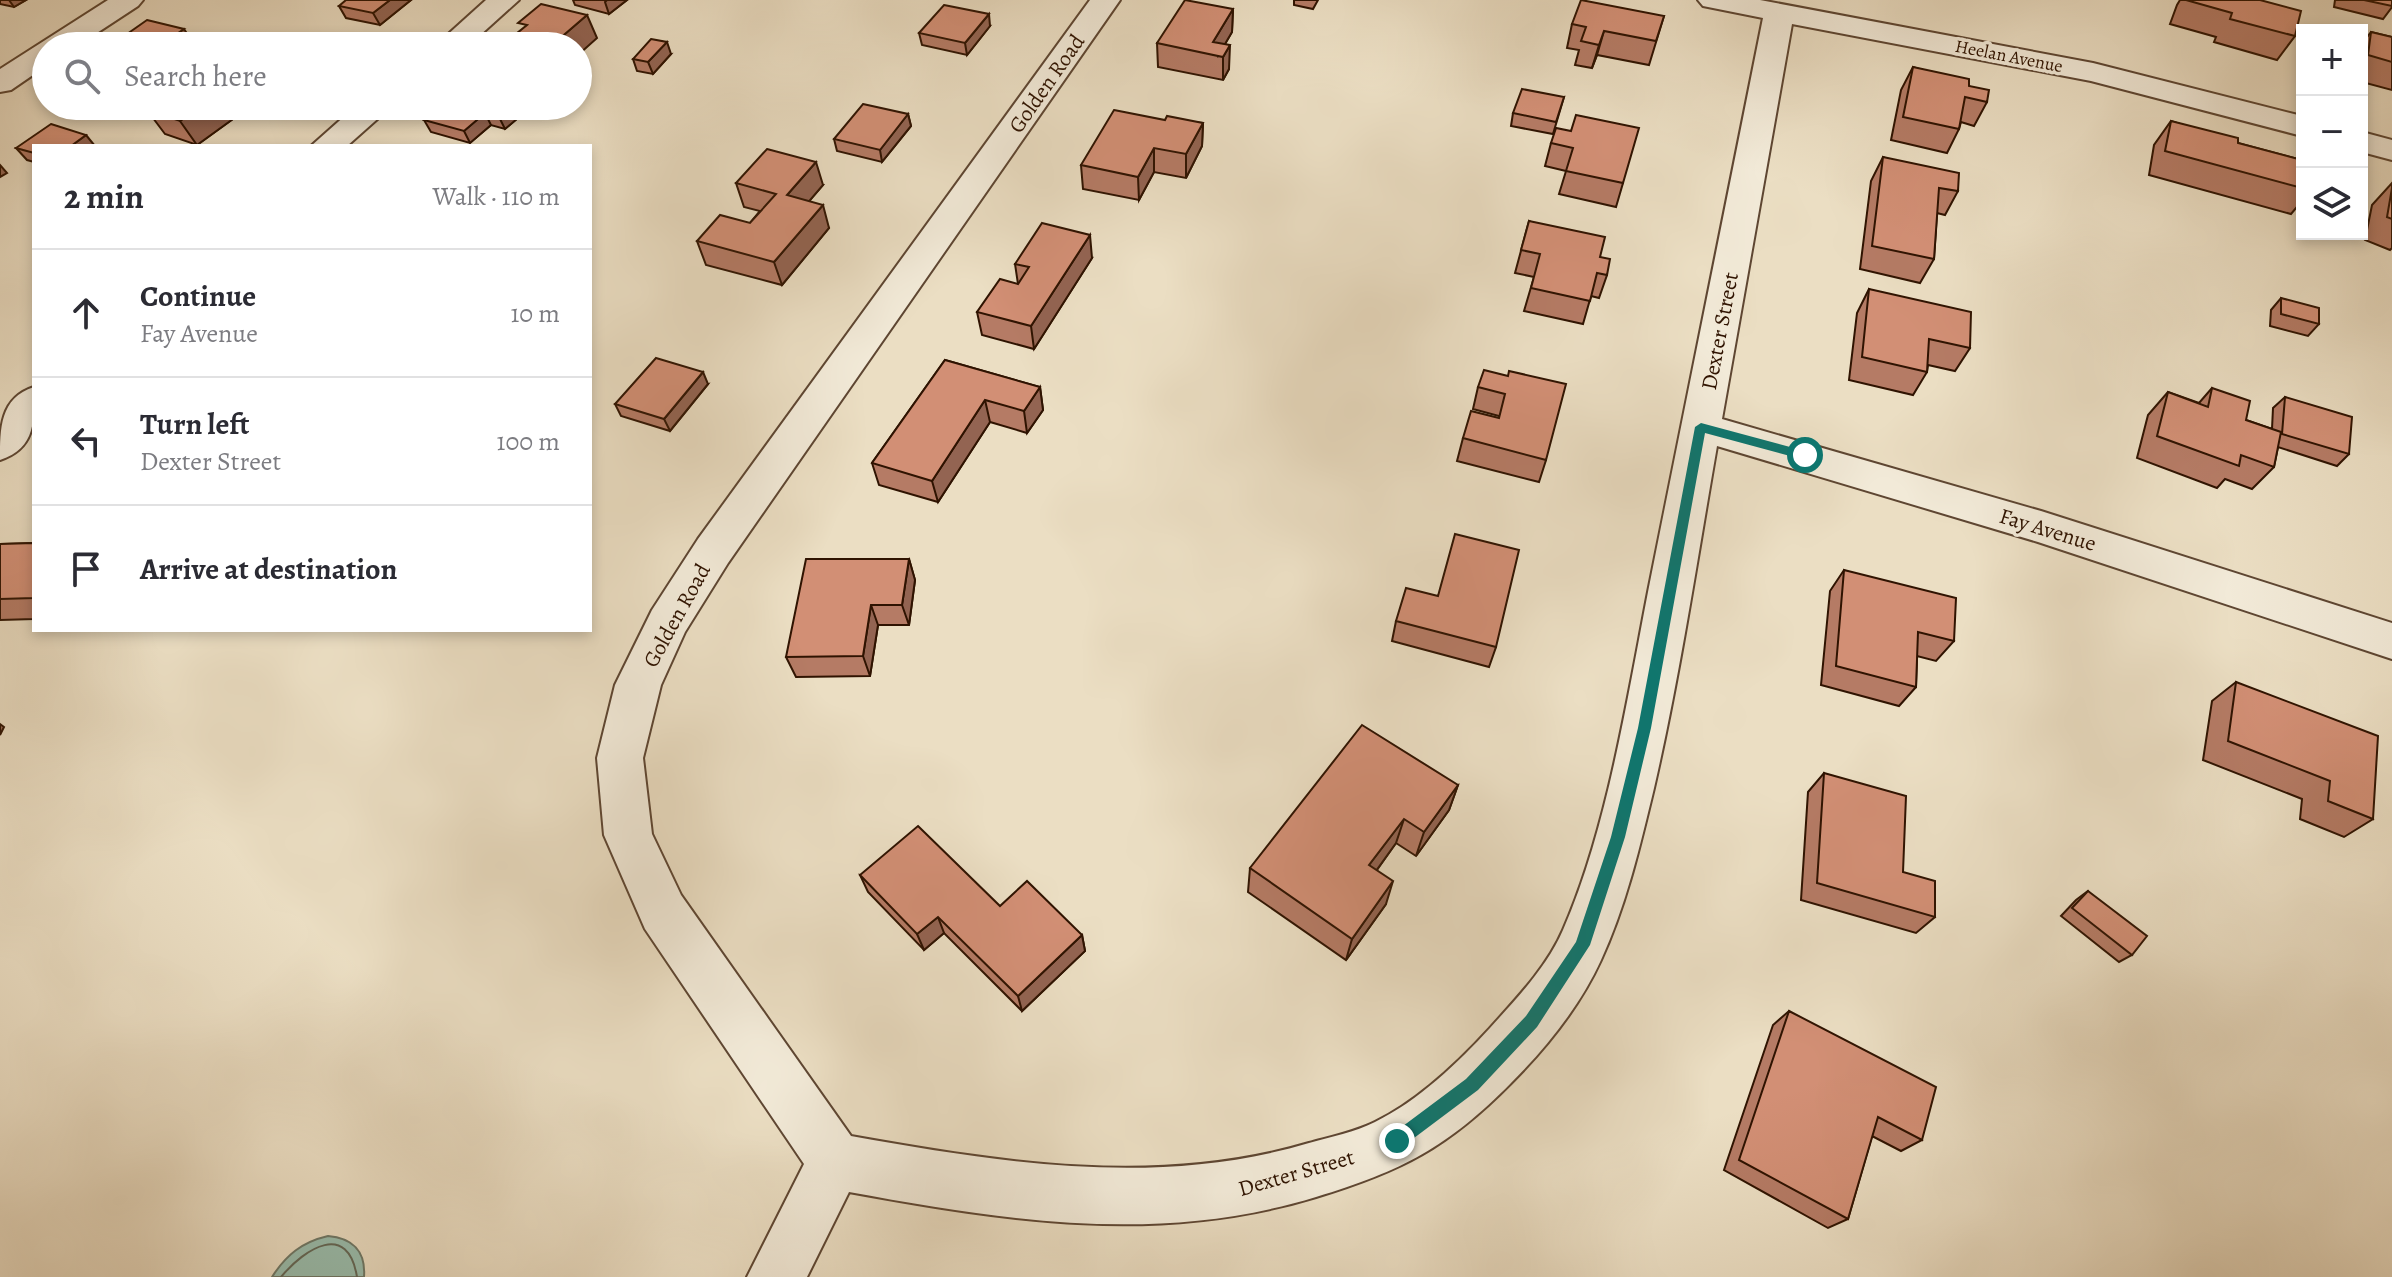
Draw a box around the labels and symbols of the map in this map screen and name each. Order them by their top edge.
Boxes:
street label: Golden Road [1002,28,1092,139]
street label: Heelan Avenue [1953,34,2065,78]
street label: Dexter Street [1694,270,1746,393]
route start [1787,437,1823,473]
street label: Fay Avenue [1996,501,2100,559]
street label: Golden Road [636,558,718,673]
route end [1379,1123,1415,1159]
street label: Dexter Street [1235,1142,1358,1204]

